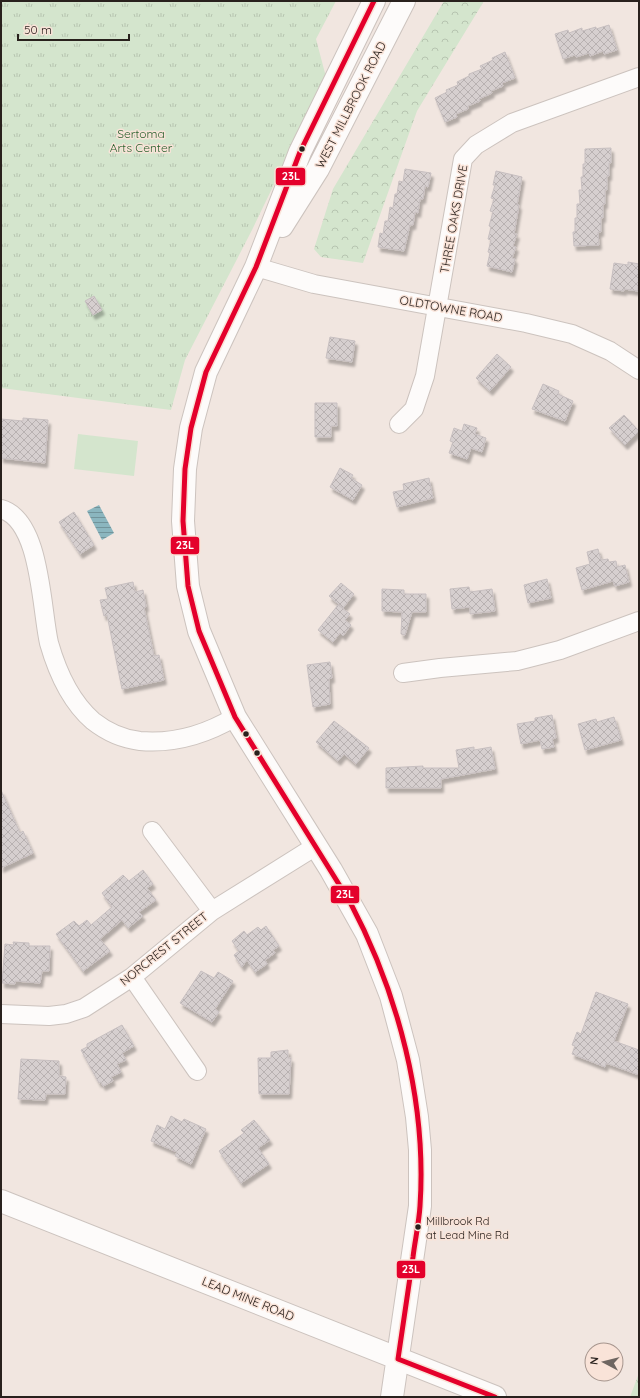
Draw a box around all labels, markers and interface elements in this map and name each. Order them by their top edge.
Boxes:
scale bar [18,16,129,42]
text: 50 m [24,22,52,37]
street label: WEST MILLBROOK ROAD [312,39,389,171]
park label: Sertoma Arts Center [110,126,173,155]
unlabelled marker [297,144,307,154]
street label: THREE OAKS DRIVE [437,163,470,274]
line badge: 23L [275,167,306,186]
text: 23L [282,169,300,183]
street label: OLDTOWNE ROAD [399,292,504,325]
line badge: 23L [170,536,200,555]
text: 23L [176,538,194,552]
unlabelled marker [241,729,251,739]
unlabelled marker [252,748,262,758]
line badge: 23L [330,885,360,904]
text: 23L [336,887,354,901]
street label: NORCREST STREET [117,909,211,989]
place label: Millbrook Rd at Lead Mine Rd [426,1214,509,1242]
marker: Millbrook Rd at Lead Mine Rd [413,1222,423,1232]
line badge: 23L [396,1260,426,1279]
text: 23L [402,1262,420,1276]
street label: LEAD MINE ROAD [200,1273,297,1324]
north arrow [584,1342,624,1382]
text: N [587,1356,602,1366]

